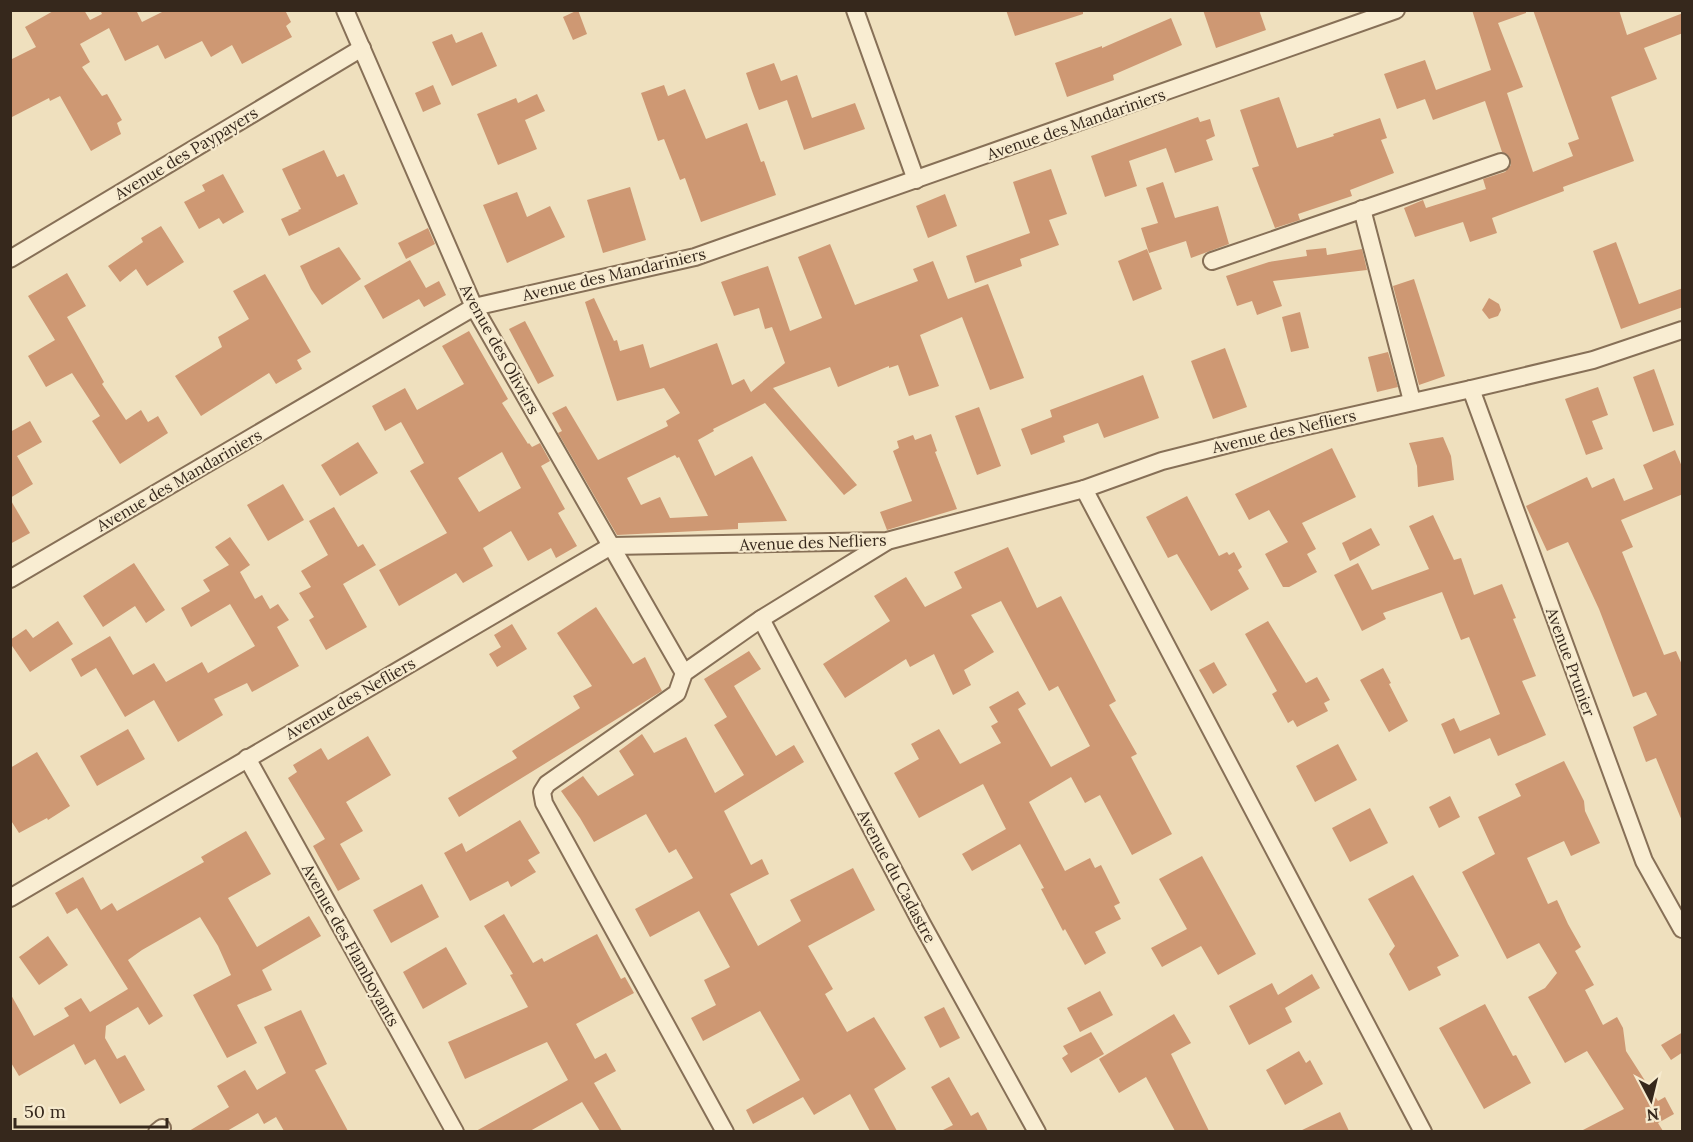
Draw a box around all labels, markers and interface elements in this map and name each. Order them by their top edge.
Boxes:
street label: Avenue des Mandariniers [983,84,1168,164]
street label: Avenue des Paypayers [110,102,261,204]
street label: Avenue des Mandariniers [519,243,708,305]
street label: Avenue des Oliviers [455,280,544,417]
street label: Avenue des Nefliers [1209,405,1358,457]
street label: Avenue des Mandariniers [92,424,265,536]
street label: Avenue des Nefliers [738,529,887,555]
street label: Avenue Prunier [1542,604,1600,719]
street label: Avenue des Nefliers [281,653,419,744]
street label: Avenue du Cadastre [853,805,941,946]
street label: Avenue des Flamboyants [298,859,404,1030]
north arrow [1621,1070,1681,1130]
scale bar [15,1091,166,1129]
text: 50 m [24,1100,66,1123]
text: N [1645,1104,1660,1126]

